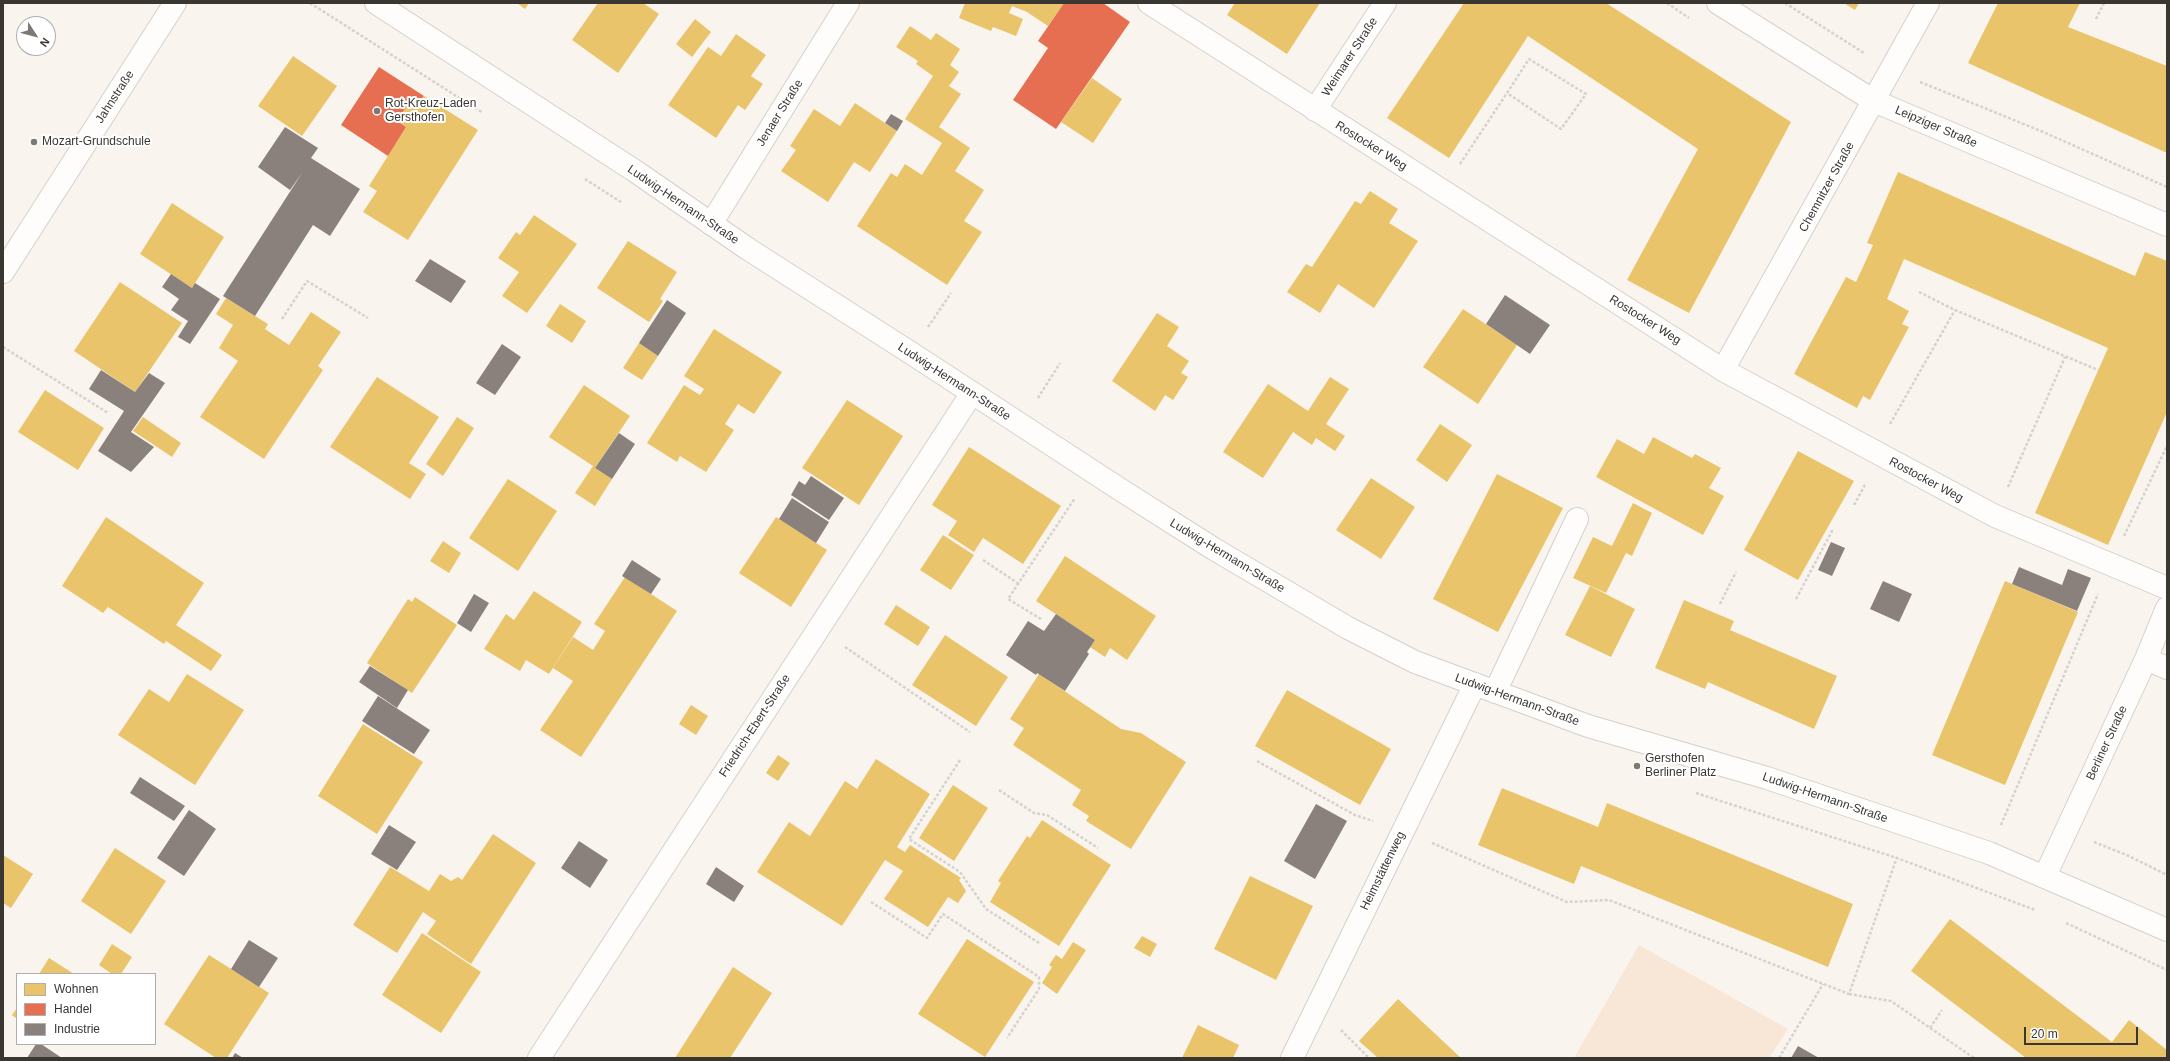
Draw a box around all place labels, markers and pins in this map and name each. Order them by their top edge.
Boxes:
place label: Rot-Kreuz-Laden Gersthofen [385,97,476,125]
marker: Rot-Kreuz-Laden Gersthofen [372,106,382,116]
place label: Mozart-Grundschule [42,135,151,149]
marker: Mozart-Grundschule [29,137,39,147]
place label: Gersthofen Berliner Platz [1645,752,1716,780]
marker: Gersthofen Berliner Platz [1632,761,1642,771]

